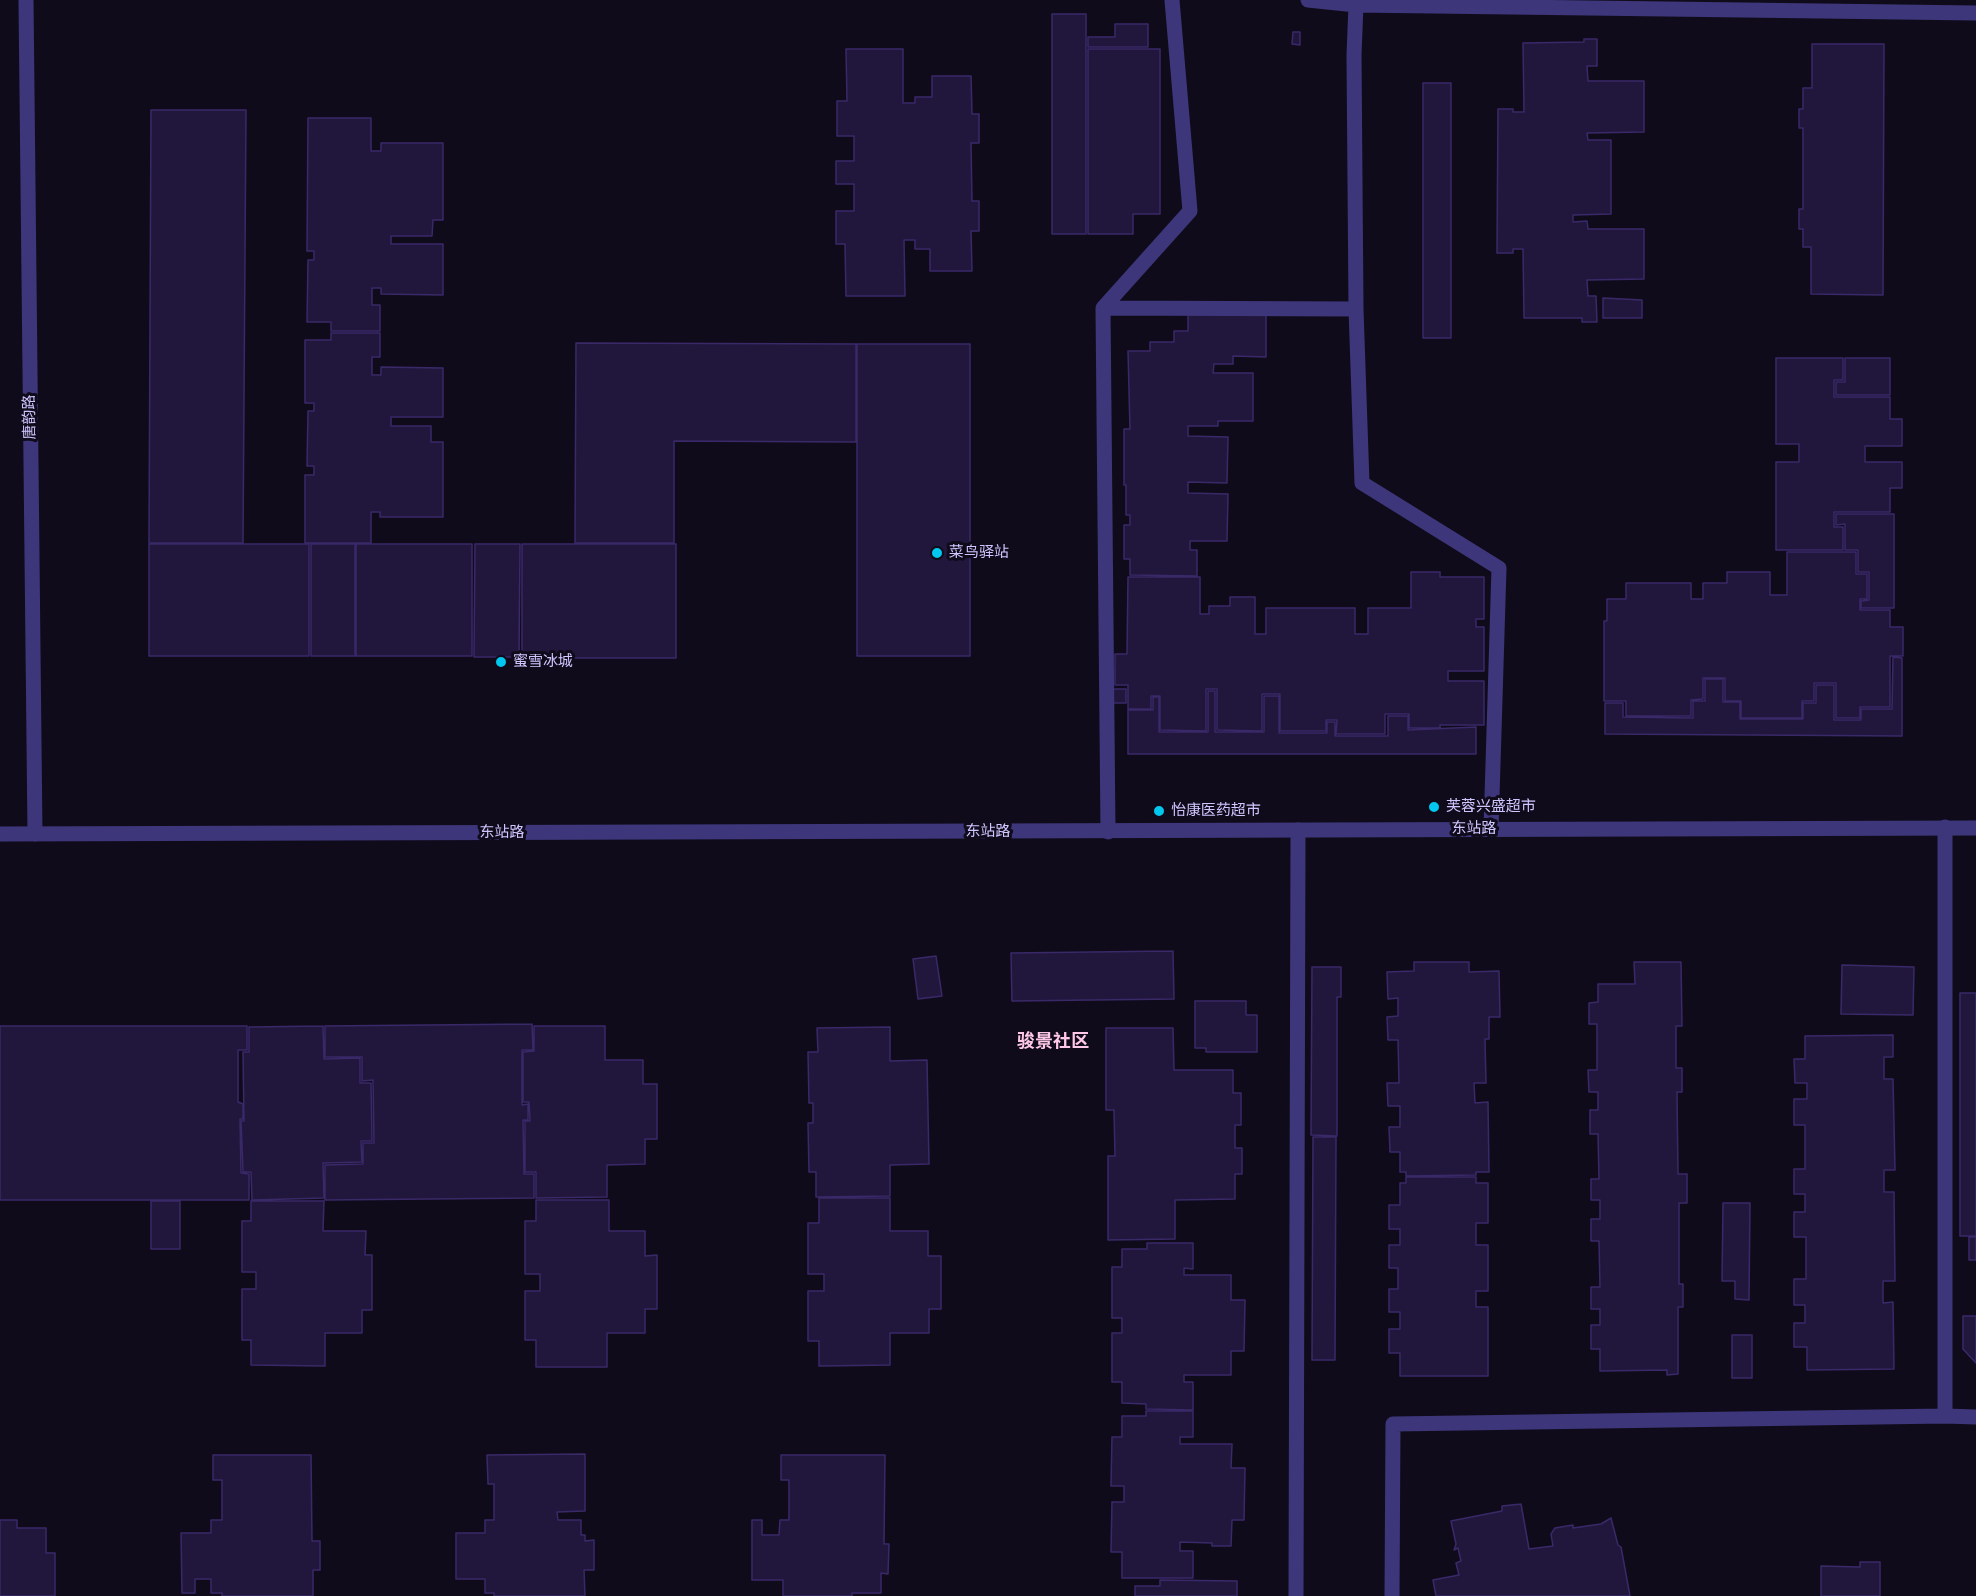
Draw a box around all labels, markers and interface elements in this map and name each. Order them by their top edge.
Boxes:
street label: 唐韵路 [21,394,39,440]
place label: 菜鸟驿站 [949,544,1009,562]
marker: 菜鸟驿站 [930,546,944,560]
place label: 蜜雪冰城 [513,653,573,671]
marker: 蜜雪冰城 [494,655,508,669]
place label: 芙蓉兴盛超市 [1446,798,1536,816]
marker: 芙蓉兴盛超市 [1427,800,1441,814]
place label: 怡康医药超市 [1171,802,1261,820]
marker: 怡康医药超市 [1152,804,1166,818]
street label: 东站路 [1452,820,1496,838]
street label: 东站路 [966,823,1010,841]
street label: 东站路 [480,824,524,842]
district label: 骏景社区 [1017,1031,1089,1053]

